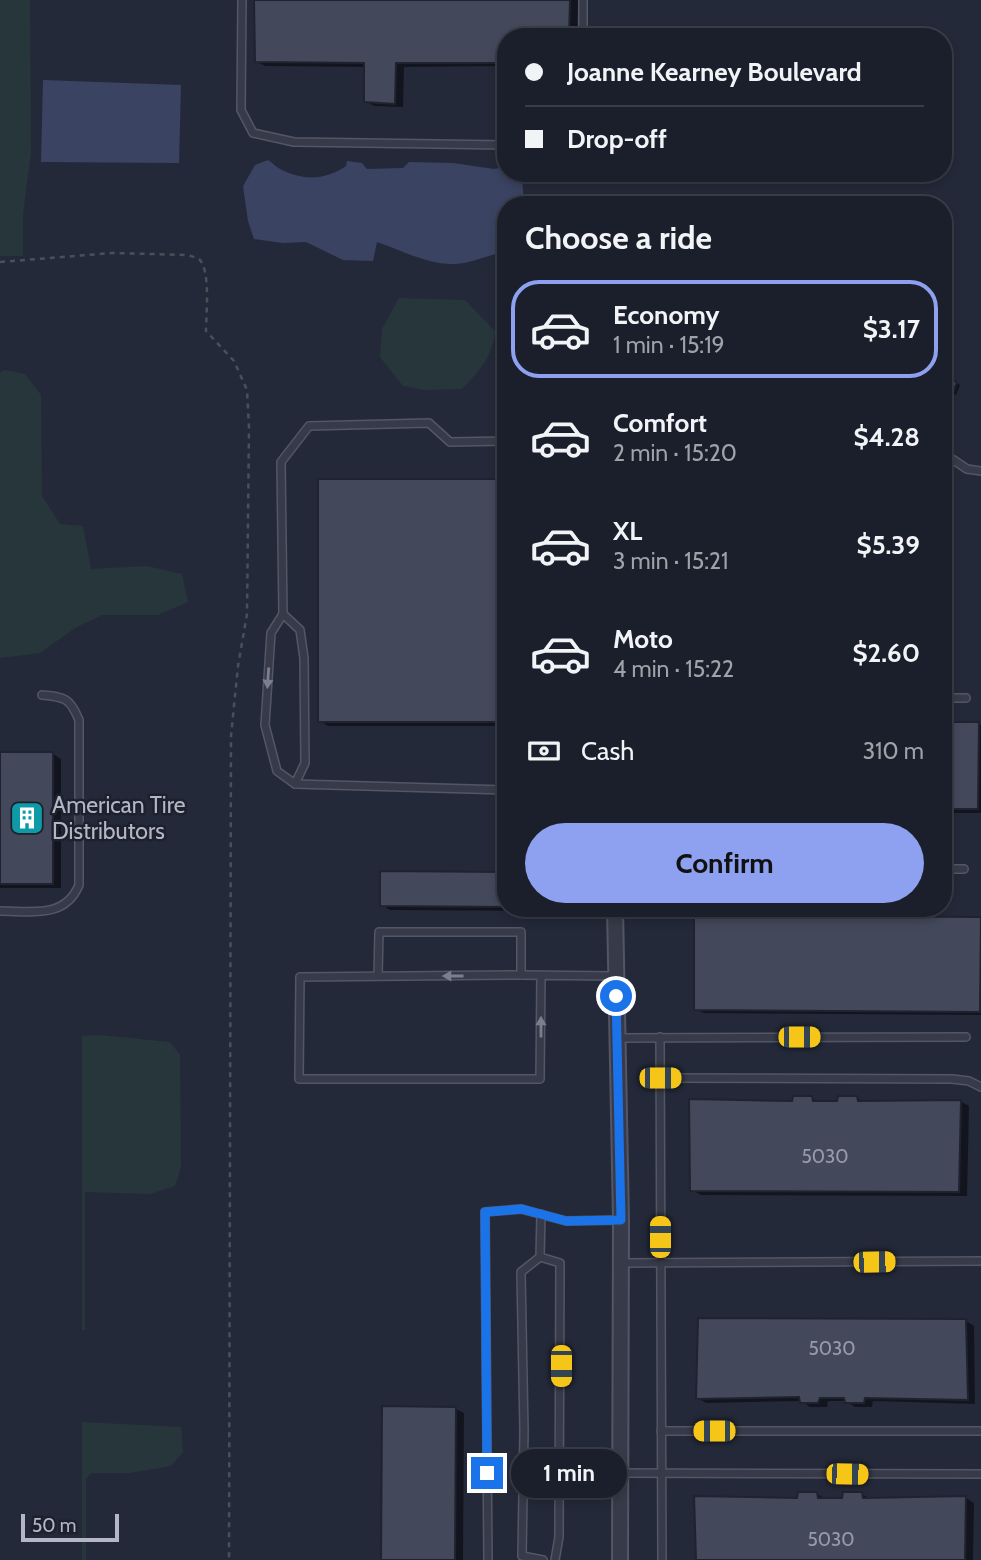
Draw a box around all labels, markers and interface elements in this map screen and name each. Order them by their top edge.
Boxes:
text: Joanne Kearney Boulevard [567,56,862,88]
text: Drop-off [567,123,667,155]
text: Choose a ride [525,218,712,257]
icon: car [529,298,592,361]
text: Economy [613,299,719,331]
text: $3.17 [863,313,920,345]
text: 1 min · 15:19 [613,331,725,359]
icon: car [529,406,592,469]
text: Comfort [613,407,707,439]
text: $4.28 [854,421,920,453]
text: 2 min · 15:20 [613,439,737,467]
icon: car [529,514,592,577]
text: XL [613,515,642,547]
text: $5.39 [857,529,920,561]
text: 3 min · 15:21 [613,547,729,575]
icon: car [529,622,592,685]
text: Moto [613,623,673,655]
text: $2.60 [852,637,920,669]
text: 4 min · 15:22 [613,655,734,683]
one-way arrow [262,668,273,690]
icon: cash [525,732,563,770]
text: Cash [581,735,634,767]
text: 310 m [863,737,924,765]
place label: American Tire Distributors [52,791,186,845]
building icon: American Tire Distributors [8,799,46,837]
button: Confirm [525,823,924,903]
one-way arrow [441,970,463,982]
route start [600,980,632,1012]
one-way arrow [535,1016,546,1038]
car [779,1027,821,1048]
car [640,1068,682,1089]
house number: 5030 [801,1145,849,1168]
car [650,1216,671,1258]
car [853,1251,896,1273]
house number: 5030 [808,1337,856,1360]
car [551,1345,572,1387]
car [694,1421,736,1442]
callout: 1 min [512,1448,627,1498]
route end [471,1457,503,1489]
text: 1 min [543,1459,595,1487]
car [826,1463,869,1485]
scale bar [21,1511,119,1543]
text: 50 m [32,1514,76,1537]
house number: 5030 [807,1528,855,1551]

